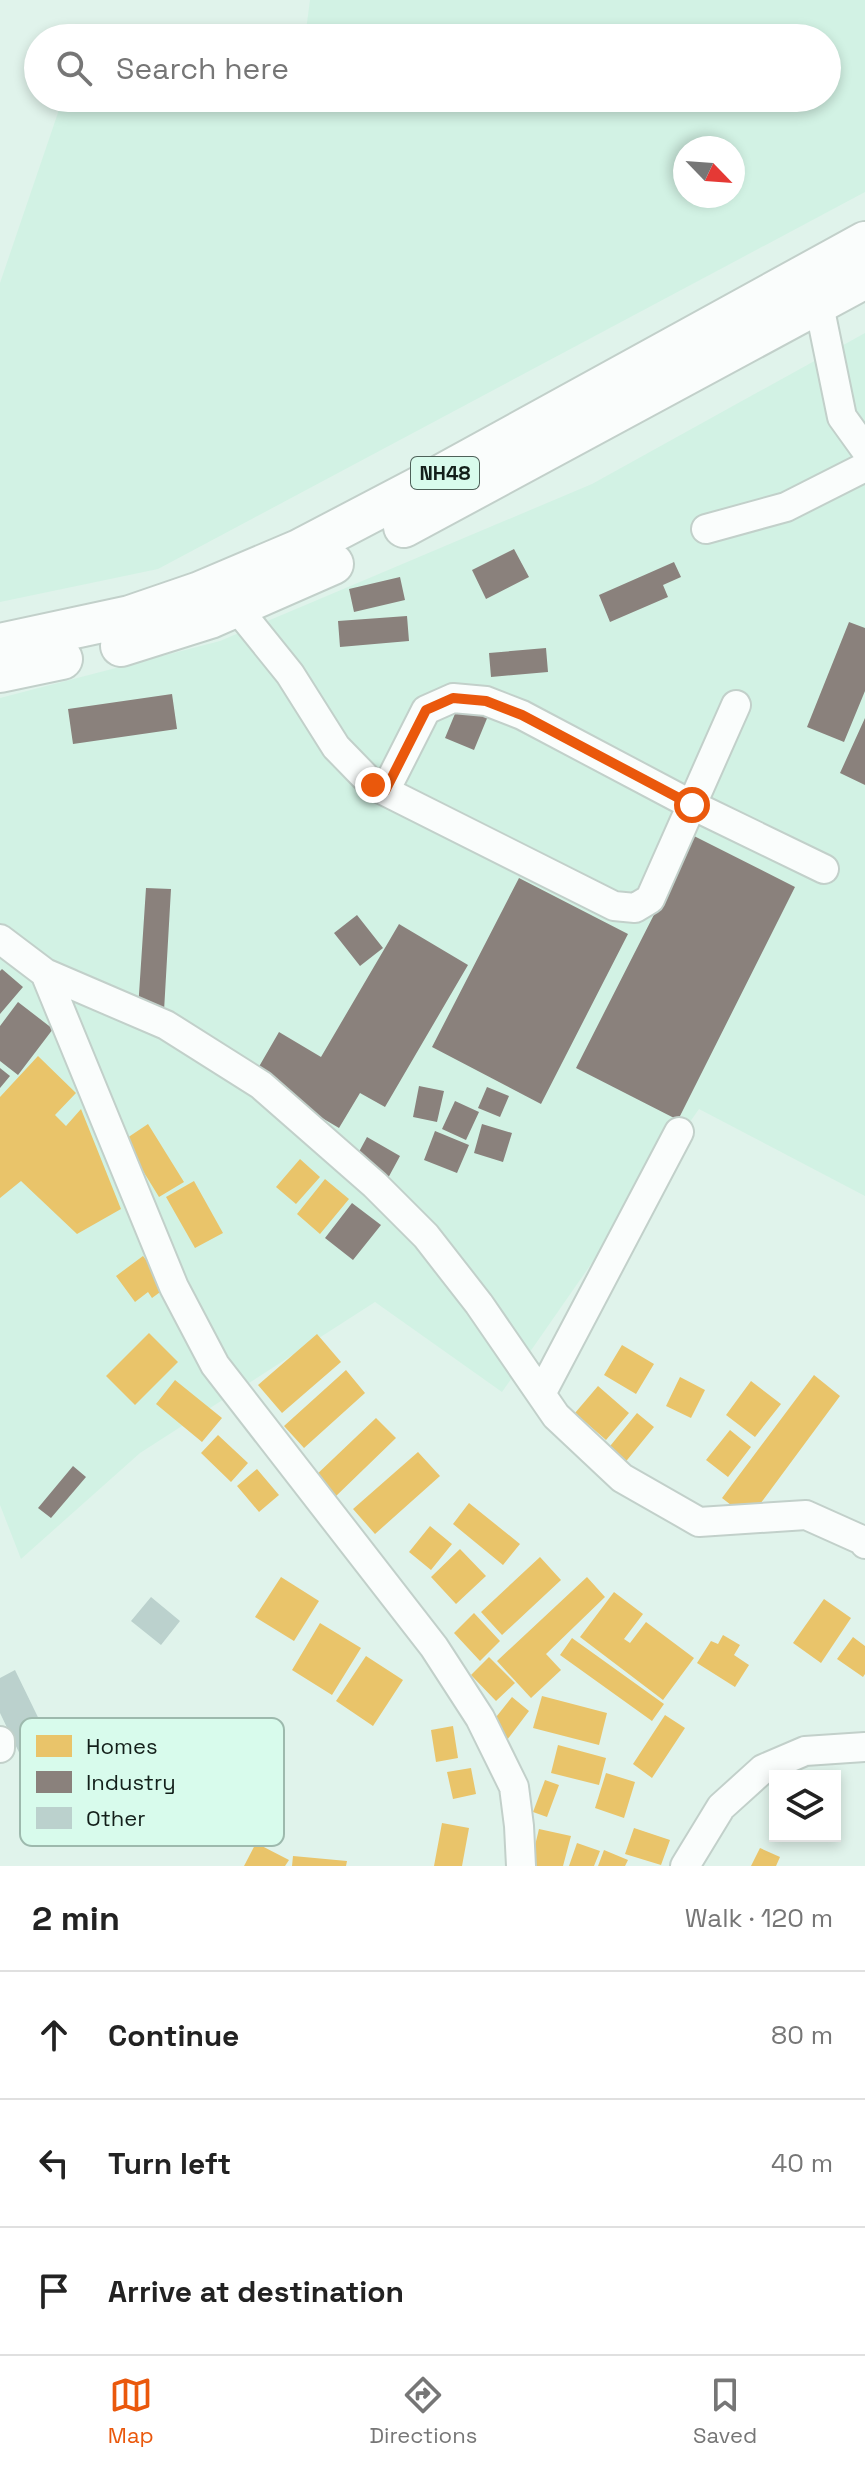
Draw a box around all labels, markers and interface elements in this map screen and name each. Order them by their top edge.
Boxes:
search box [24,24,841,112]
icon: search [52,46,96,90]
text: Search here [116,49,289,88]
north arrow [673,136,745,208]
road number: NH48 [411,457,479,489]
route end [355,767,391,803]
route start [674,787,710,823]
legend [20,1718,284,1846]
text: Homes [86,1732,158,1760]
text: Industry [86,1768,176,1796]
map controls [769,1770,841,1842]
button: layers [769,1770,841,1842]
text: Other [86,1804,146,1832]
text: 2 min [32,1897,120,1940]
text: Walk · 120 m [685,1901,833,1935]
icon: ahead [32,2013,76,2057]
text: Continue [108,2016,239,2055]
text: 80 m [771,2018,833,2052]
icon: left [32,2141,76,2185]
text: Turn left [108,2144,231,2183]
text: 40 m [771,2146,833,2180]
icon: arrive [32,2269,76,2313]
text: Arrive at destination [108,2272,404,2311]
tab: Map [108,2373,154,2449]
tab: Directions [369,2373,477,2449]
tab: Saved [693,2373,757,2449]

